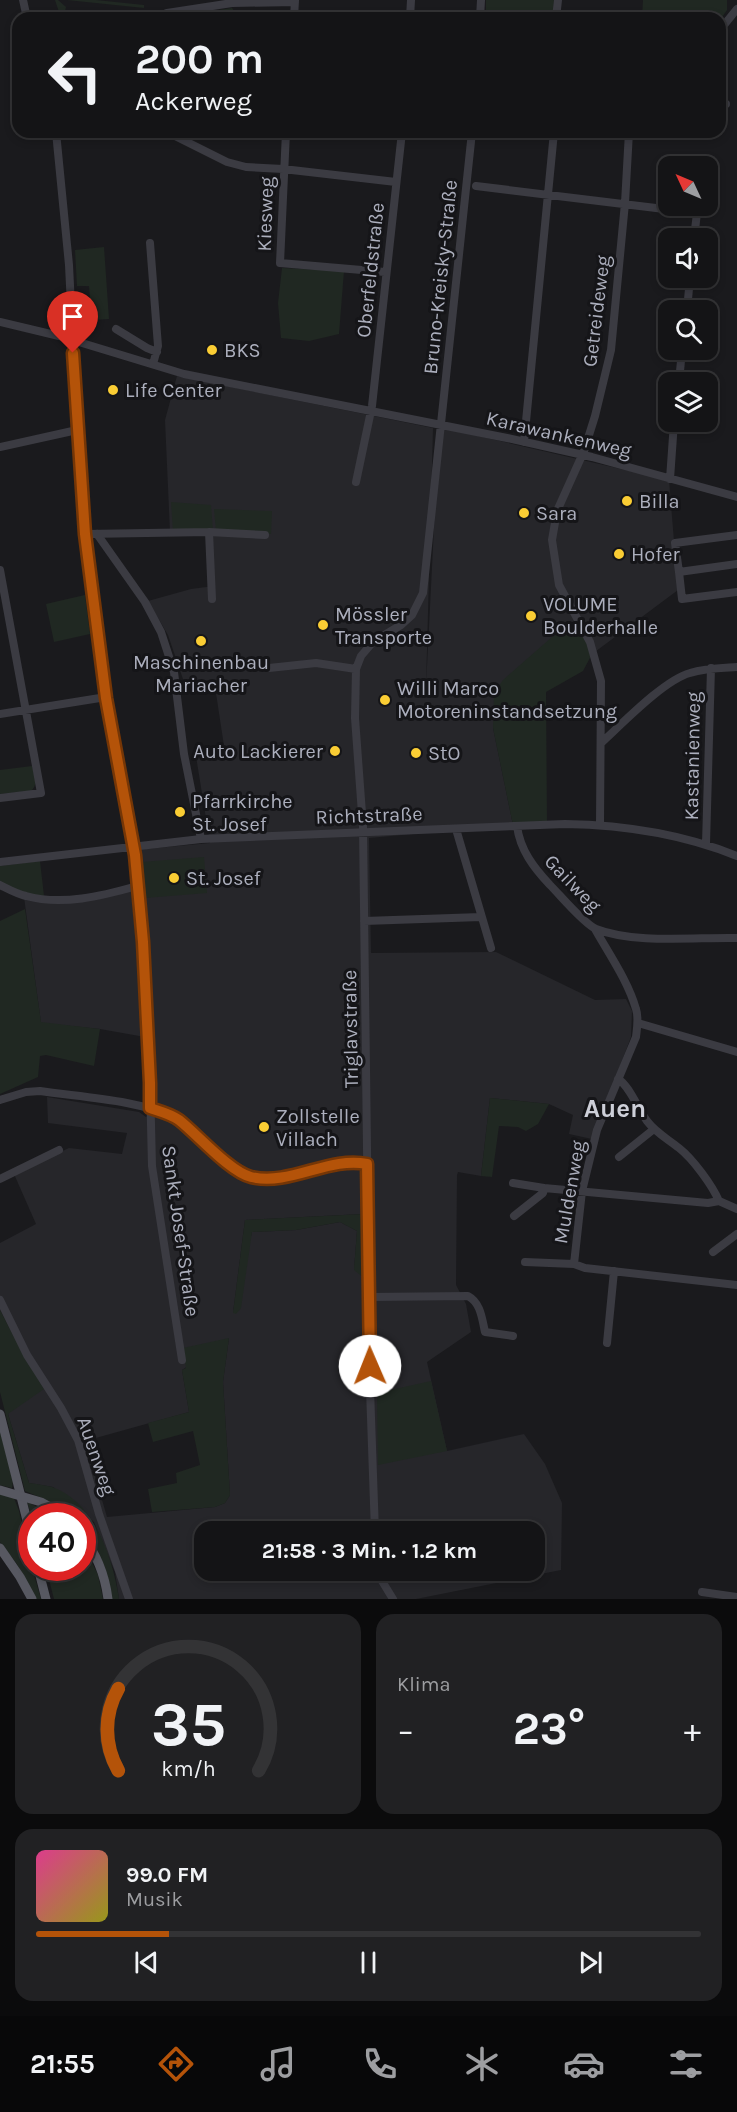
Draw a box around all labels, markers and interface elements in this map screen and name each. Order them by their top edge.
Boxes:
text: 200 m [135,34,264,84]
icon: left [36,36,114,114]
text: Ackerweg [135,85,252,117]
north arrow [658,156,718,216]
map controls [658,156,718,432]
street label: Kiesweg [253,176,278,252]
street label: Bruno-Kreisky-Straße [419,179,462,375]
street label: Oberfeldstraße [352,201,389,339]
button: sound [658,228,718,288]
street label: Getreideweg [578,254,615,368]
pin [47,291,98,353]
icon: arrive [56,300,89,333]
button: search [658,300,718,360]
place label: BKS [224,339,261,362]
marker: BKS [205,343,219,357]
button: layers [658,372,718,432]
place label: Life Center [125,379,223,402]
marker: Life Center [106,383,120,397]
street label: Karawankenweg [484,407,634,462]
place label: Billa [639,490,680,513]
marker: Billa [620,494,634,508]
place label: Sara [536,502,577,525]
marker: Sara [517,506,531,520]
place label: Hofer [631,543,680,566]
marker: Hofer [612,547,626,561]
place label: VOLUME Boulderhalle [543,593,658,639]
place label: Mössler Transporte [335,603,432,649]
marker: VOLUME Boulderhalle [524,609,538,623]
marker: Mössler Transporte [316,618,330,632]
marker: Maschinenbau Mariacher [194,634,208,648]
place label: Maschinenbau Mariacher [133,651,269,697]
place label: Willi Marco Motoreninstandsetzung [397,677,617,723]
street label: Kastanienweg [680,692,705,821]
marker: Willi Marco Motoreninstandsetzung [378,693,392,707]
place label: Auto Lackierer [193,740,324,763]
place label: StO [428,742,461,765]
marker: Auto Lackierer [328,744,342,758]
marker: StO [409,746,423,760]
place label: Pfarrkirche St. Josef [192,790,293,836]
street label: Richtstraße [315,802,423,829]
marker: Pfarrkirche St. Josef [173,805,187,819]
street label: Gailweg [540,850,606,917]
place label: St. Josef [186,867,261,890]
marker: St. Josef [167,871,181,885]
street label: Triglavstraße [338,970,363,1088]
district label: Auen [584,1093,646,1124]
place label: Zollstelle Villach [276,1105,360,1151]
marker: Zollstelle Villach [257,1120,271,1134]
street label: Muldenweg [549,1138,590,1246]
street label: Sankt Josef-Straße [157,1144,204,1318]
position arrow [338,1334,402,1398]
street label: Auenweg [72,1414,121,1499]
speed limit sign: 40 [18,1503,96,1581]
text: 21:58 · 3 Min. · 1.2 km [262,1538,477,1564]
text: Klima [397,1673,450,1696]
text: 35 [150,1688,226,1761]
text: 23° [513,1703,585,1755]
text: − [397,1711,414,1749]
text: + [684,1711,701,1749]
text: km/h [161,1756,215,1781]
text: 99.0 FM [126,1862,208,1888]
text: Musik [126,1888,183,1911]
icon: previous [130,1946,163,1979]
icon: pause [352,1946,385,1979]
icon: next [574,1946,607,1979]
icon: directions [155,2043,197,2085]
icon: music [257,2043,299,2085]
icon: phone [359,2043,401,2085]
icon: climate [461,2043,503,2085]
icon: car [563,2043,605,2085]
icon: filters [665,2043,707,2085]
text: 21:55 [30,2048,95,2080]

